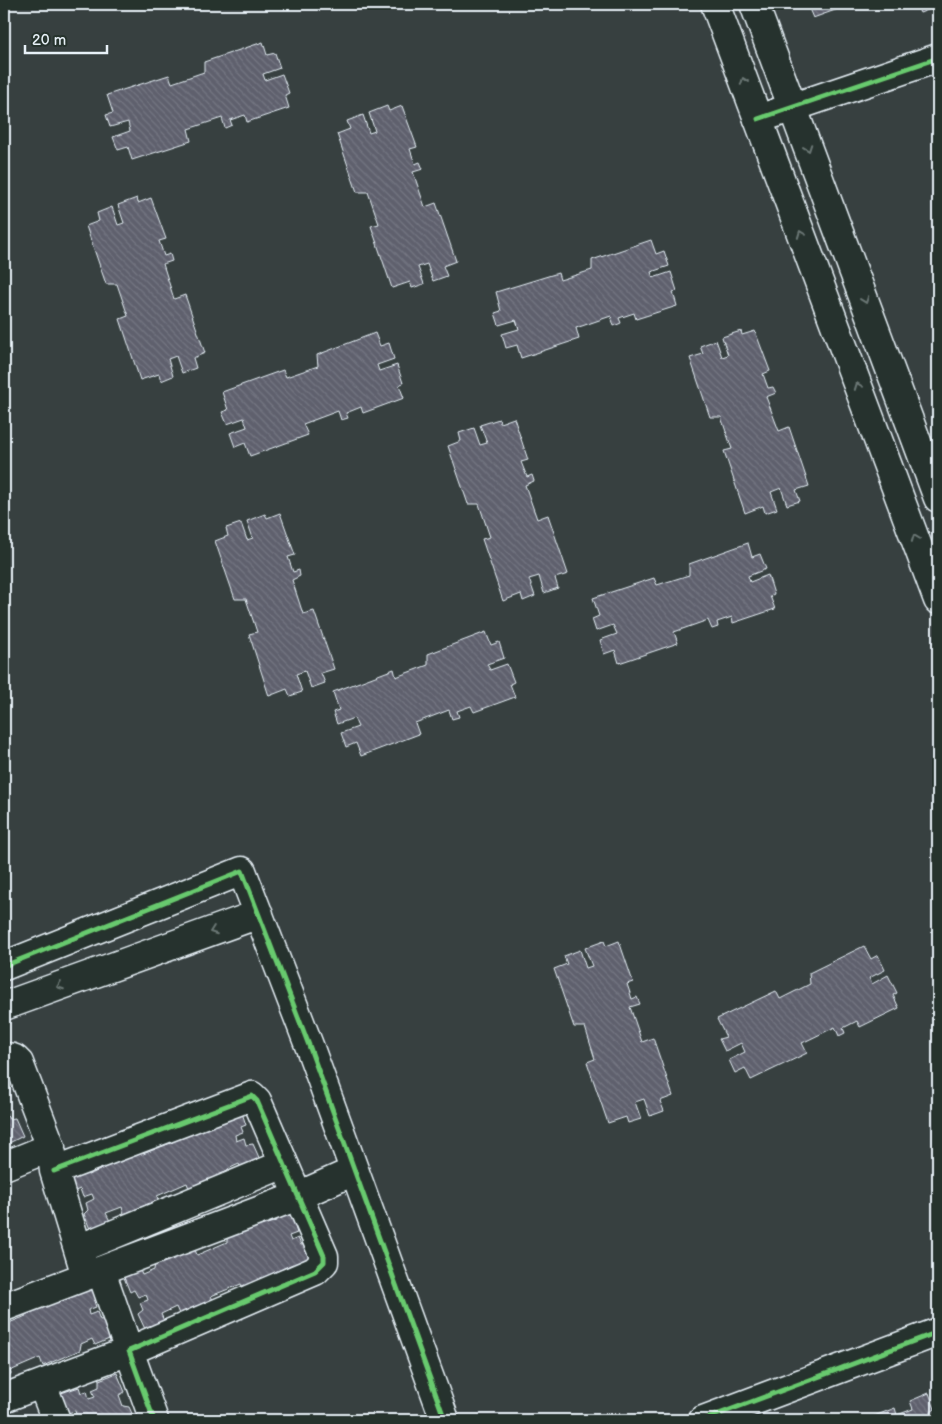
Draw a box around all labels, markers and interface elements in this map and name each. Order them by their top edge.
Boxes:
scale bar [25,22,108,54]
text: 20 m [32,31,66,50]
one-way arrow [739,78,749,86]
one-way arrow [802,143,812,152]
one-way arrow [796,230,806,238]
one-way arrow [859,295,869,304]
one-way arrow [854,382,864,390]
one-way arrow [911,534,921,543]
one-way arrow [209,925,218,935]
one-way arrow [56,980,65,990]

